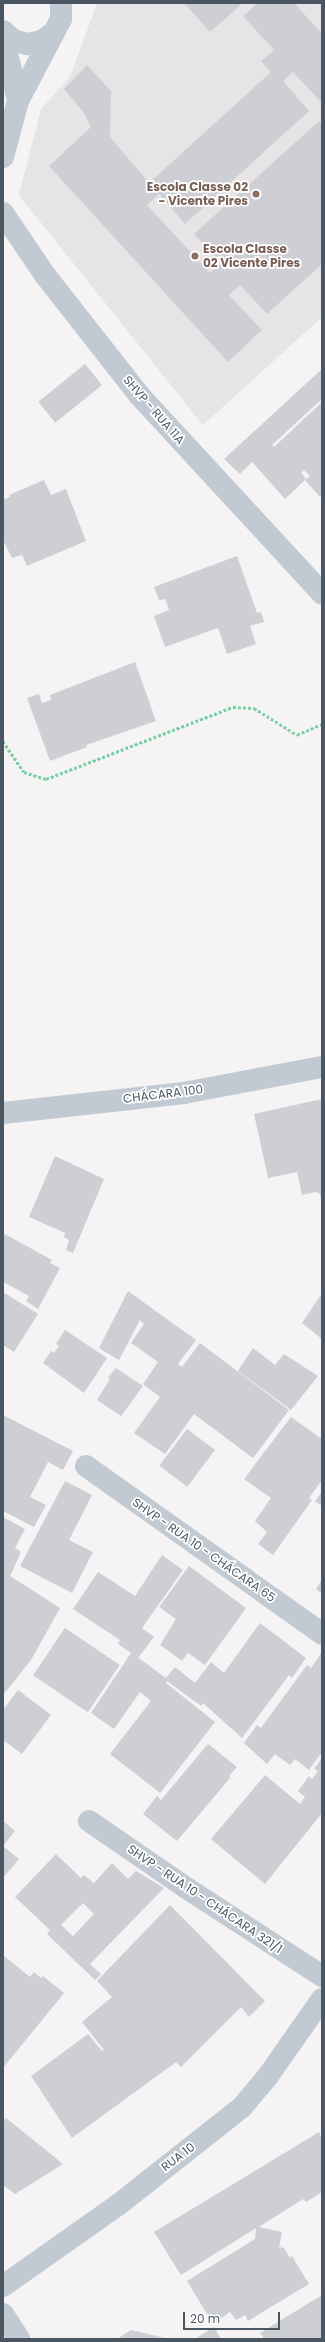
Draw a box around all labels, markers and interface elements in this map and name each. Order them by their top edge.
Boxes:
place label: Escola Classe 02 - Vicente Pires [147,180,248,208]
marker: Escola Classe 02 - Vicente Pires [251,189,261,199]
place label: Escola Classe 02 Vicente Pires [203,242,300,270]
marker: Escola Classe 02 Vicente Pires [190,251,200,261]
street label: SHVP - RUA 11A [120,373,188,447]
street label: CHÁCARA 100 [122,1082,204,1106]
street label: SHVP - RUA 10 - CHÁCARA 65 [130,1495,278,1605]
street label: SHVP - RUA 10 - CHÁCARA 321/1 [125,1842,285,1956]
street label: RUA 10 [158,2140,198,2174]
scale bar [185,2304,282,2330]
text: 20 m [190,2310,220,2327]

